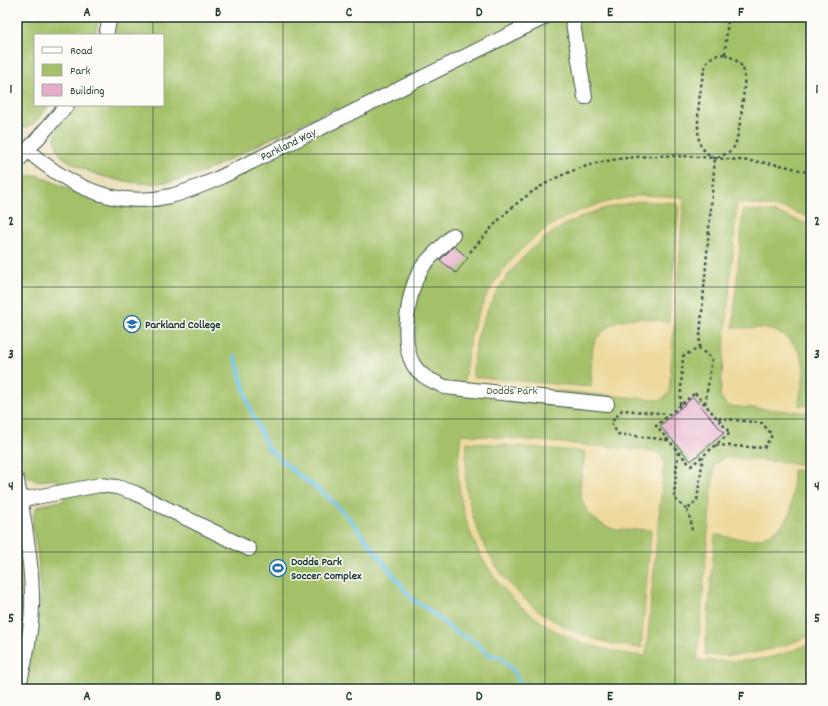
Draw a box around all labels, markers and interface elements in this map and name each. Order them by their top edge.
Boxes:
text: A [83,4,91,23]
text: B [215,4,221,23]
text: C [346,4,353,23]
text: D [476,4,483,23]
text: E [607,4,614,23]
text: F [738,4,744,23]
legend [34,34,164,106]
text: Road [70,43,92,60]
text: Park [70,63,91,80]
text: 1 [10,81,13,100]
text: 1 [816,81,819,100]
text: Building [70,83,105,100]
street label: Parkland Way [258,124,320,166]
text: 2 [8,213,14,232]
text: 2 [814,213,820,232]
school or university icon: Parkland College [122,314,142,334]
place label: Parkland College [145,317,221,334]
text: 3 [8,346,14,365]
text: 3 [814,346,820,365]
park label: Dodds Park [486,383,538,400]
text: 4 [8,478,14,497]
text: 4 [814,478,820,497]
place label: Dodds Park Soccer Complex [291,554,362,585]
sports icon: Dodds Park Soccer Complex [268,558,288,578]
text: 5 [8,610,14,629]
text: 5 [814,610,820,629]
text: A [83,688,91,706]
text: B [215,688,221,706]
text: C [346,688,353,706]
text: D [476,688,483,706]
text: E [607,688,614,706]
text: F [738,688,744,706]

